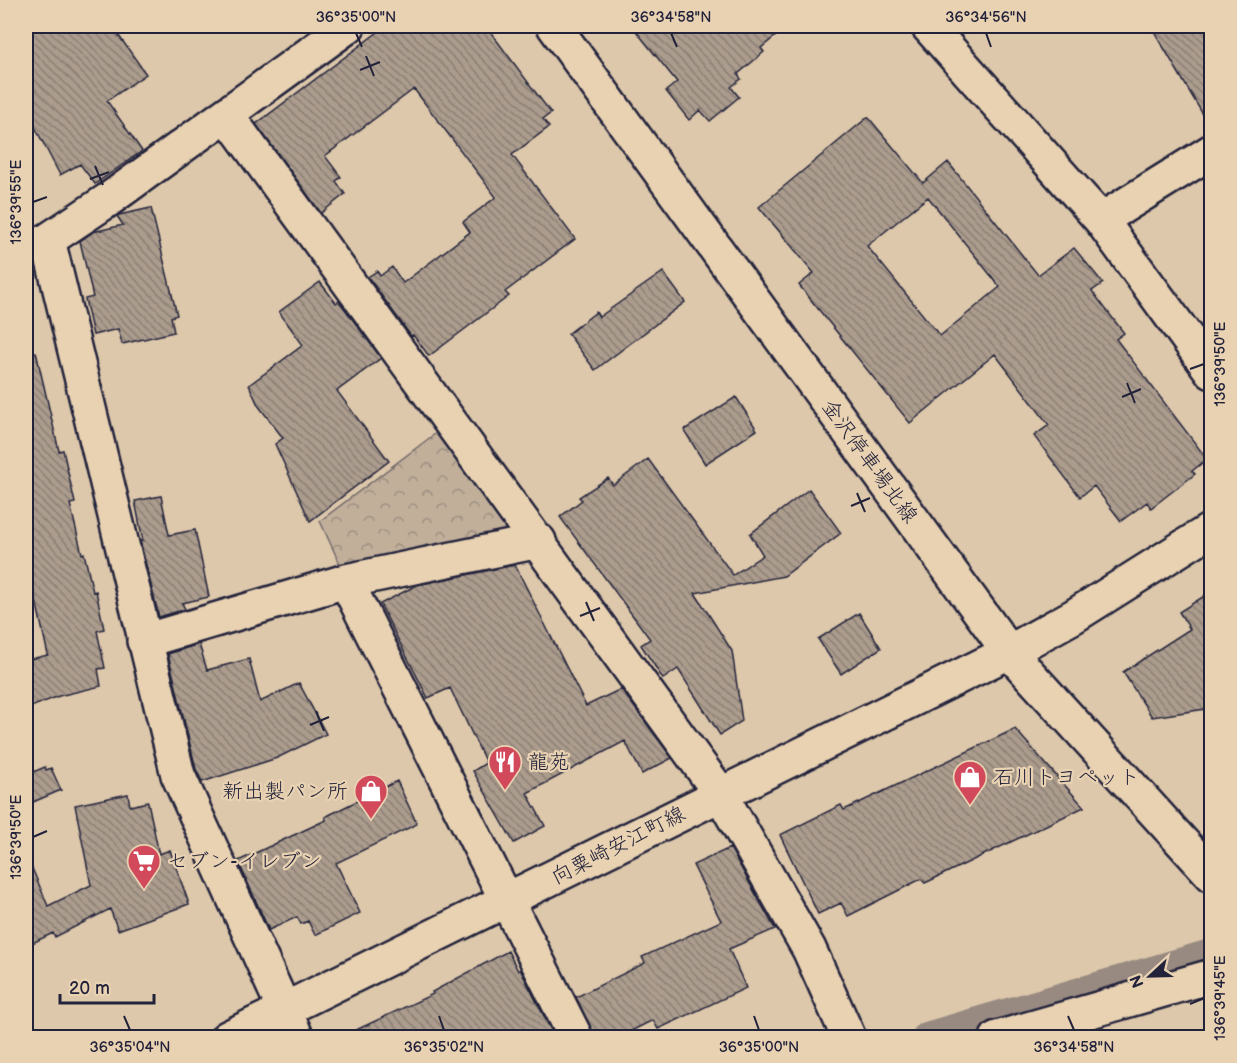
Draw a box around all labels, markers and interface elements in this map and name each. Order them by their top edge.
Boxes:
text: 36°35'00"N [316,8,396,27]
text: 36°34'58"N [631,8,711,27]
text: 36°34'56"N [945,8,1027,27]
text: 136°39'55"E [7,160,26,244]
text: 136°39'50"E [1211,321,1230,406]
street label: 金沢停車場北線 [816,394,923,528]
restaurant icon: 龍苑 [487,744,523,791]
place label: 龍苑 [528,750,570,775]
shop icon: 石川トヨペット [952,759,988,806]
place label: 石川トヨペット [993,765,1140,790]
shop icon: 新出製パン所 [353,773,389,820]
place label: 新出製パン所 [222,779,348,804]
text: 136°39'50"E [7,794,26,879]
street label: 向粟崎安江町線 [547,801,689,890]
supermarket icon: セブン-イレブン [126,843,162,890]
place label: セブン-イレブン [167,849,322,874]
north arrow [1120,946,1180,1006]
text: 136°39'45"E [1211,955,1230,1041]
scale bar [60,967,154,1005]
text: N [1126,972,1149,990]
text: 20 m [69,978,110,999]
text: 36°35'04"N [89,1038,171,1057]
text: 36°35'02"N [404,1038,484,1057]
text: 36°35'00"N [719,1038,799,1057]
text: 36°34'58"N [1034,1038,1114,1057]

